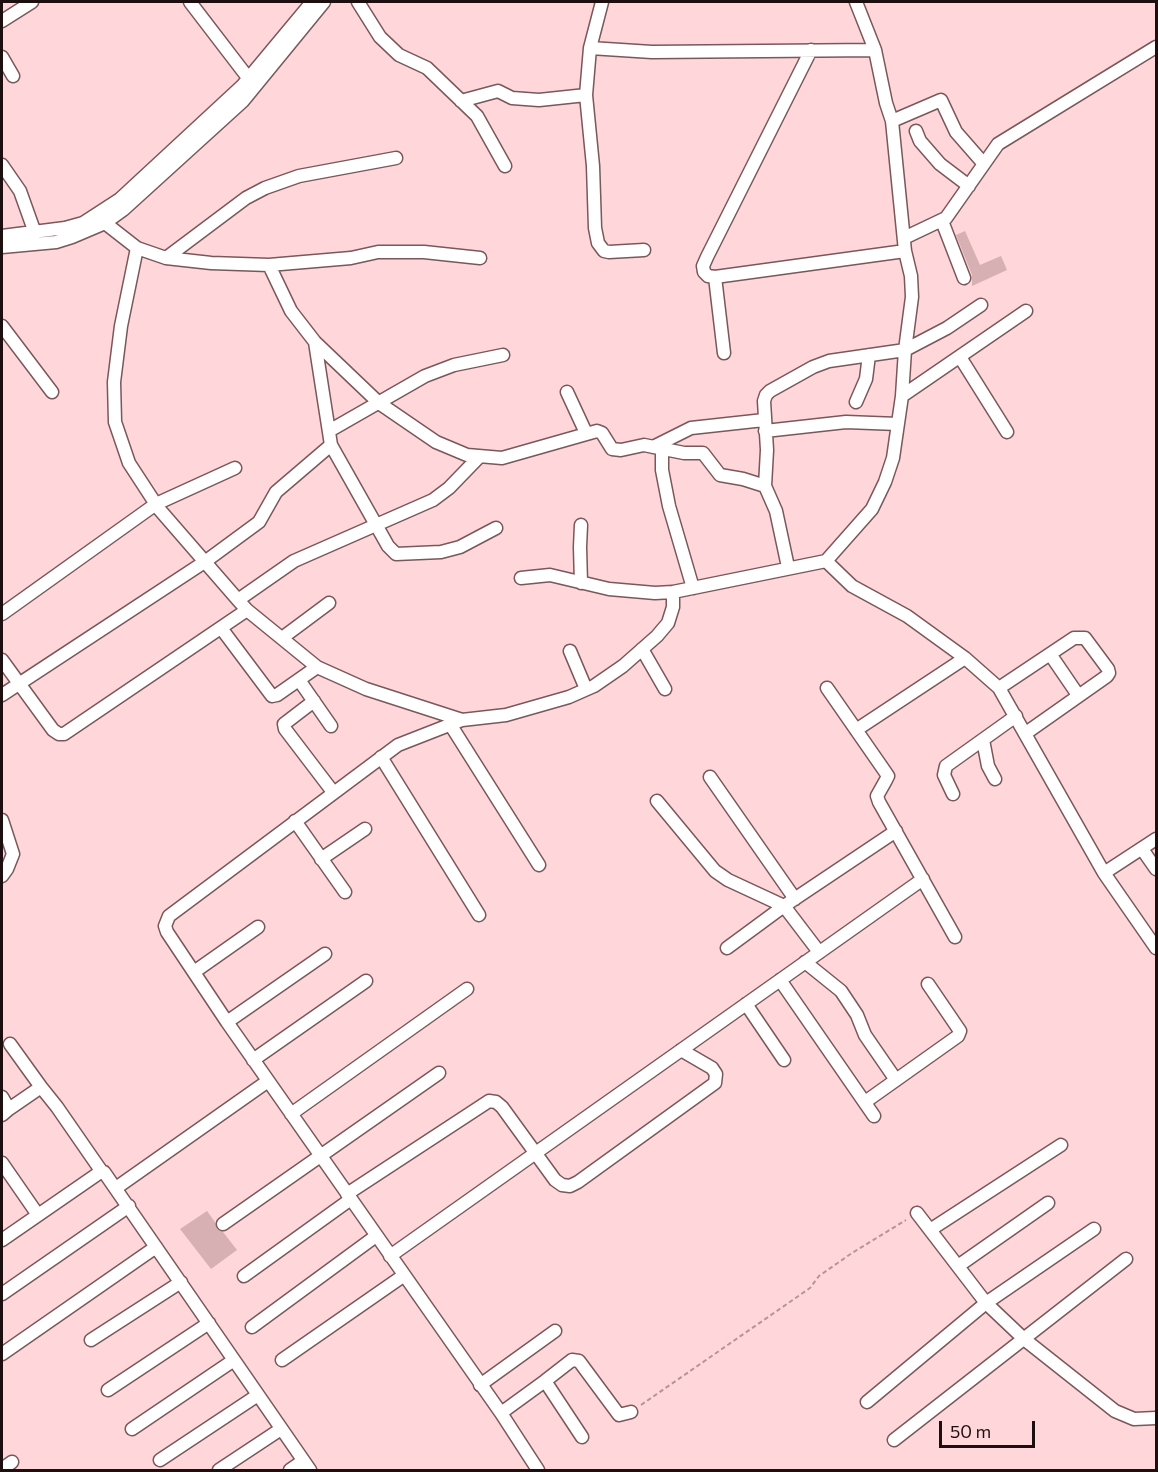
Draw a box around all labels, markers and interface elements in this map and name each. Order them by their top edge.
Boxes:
scale bar [942,1409,1038,1447]
text: 50 m [950,1420,991,1442]

